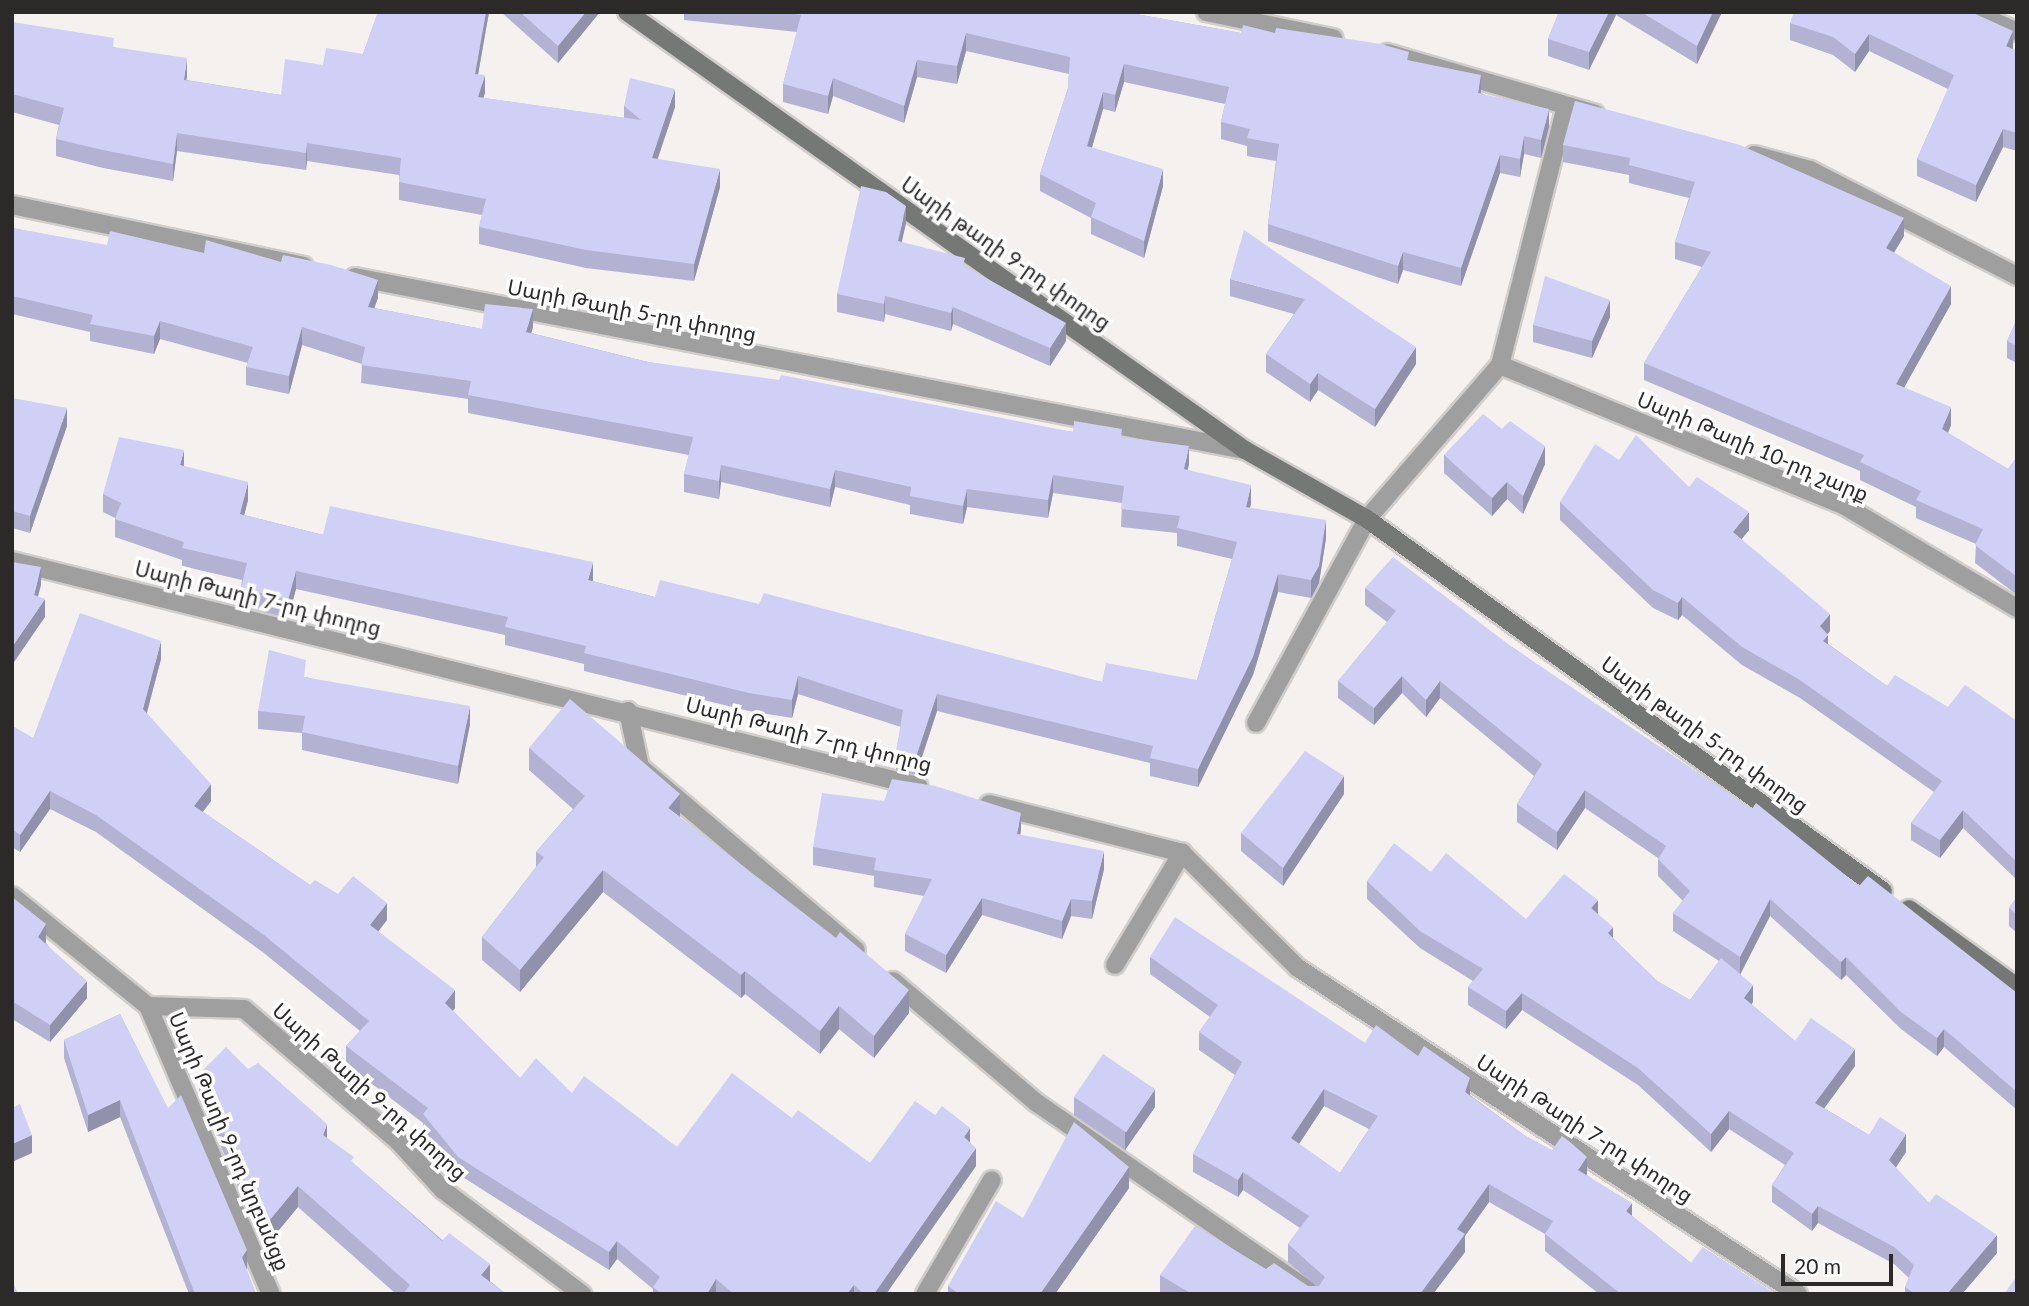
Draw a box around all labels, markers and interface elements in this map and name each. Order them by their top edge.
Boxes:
street label: Սարի թաղի 9-րդ փողոց [896,171,1116,335]
street label: Սարի Թաղի 5-րդ փողոց [505,273,759,347]
street label: Սարի Թաղի 10-րդ շարք [1633,386,1873,506]
street label: Սարի Թաղի 7-րդ փողոց [132,555,384,641]
street label: Սարի թաղի 5-րդ փողոց [1596,650,1814,818]
street label: Սարի Թաղի 7-րդ փողոց [683,691,935,777]
street label: Սարի Թաղի 9-րդ փողոց [268,997,472,1185]
street label: Սարի Թաղի 9-րդ նրբանցք [164,1008,296,1274]
street label: Սարի Թաղի 7-րդ փողոց [1472,1049,1698,1207]
scale bar [1784,1240,1896,1284]
text: 20 m [1794,1253,1841,1278]

